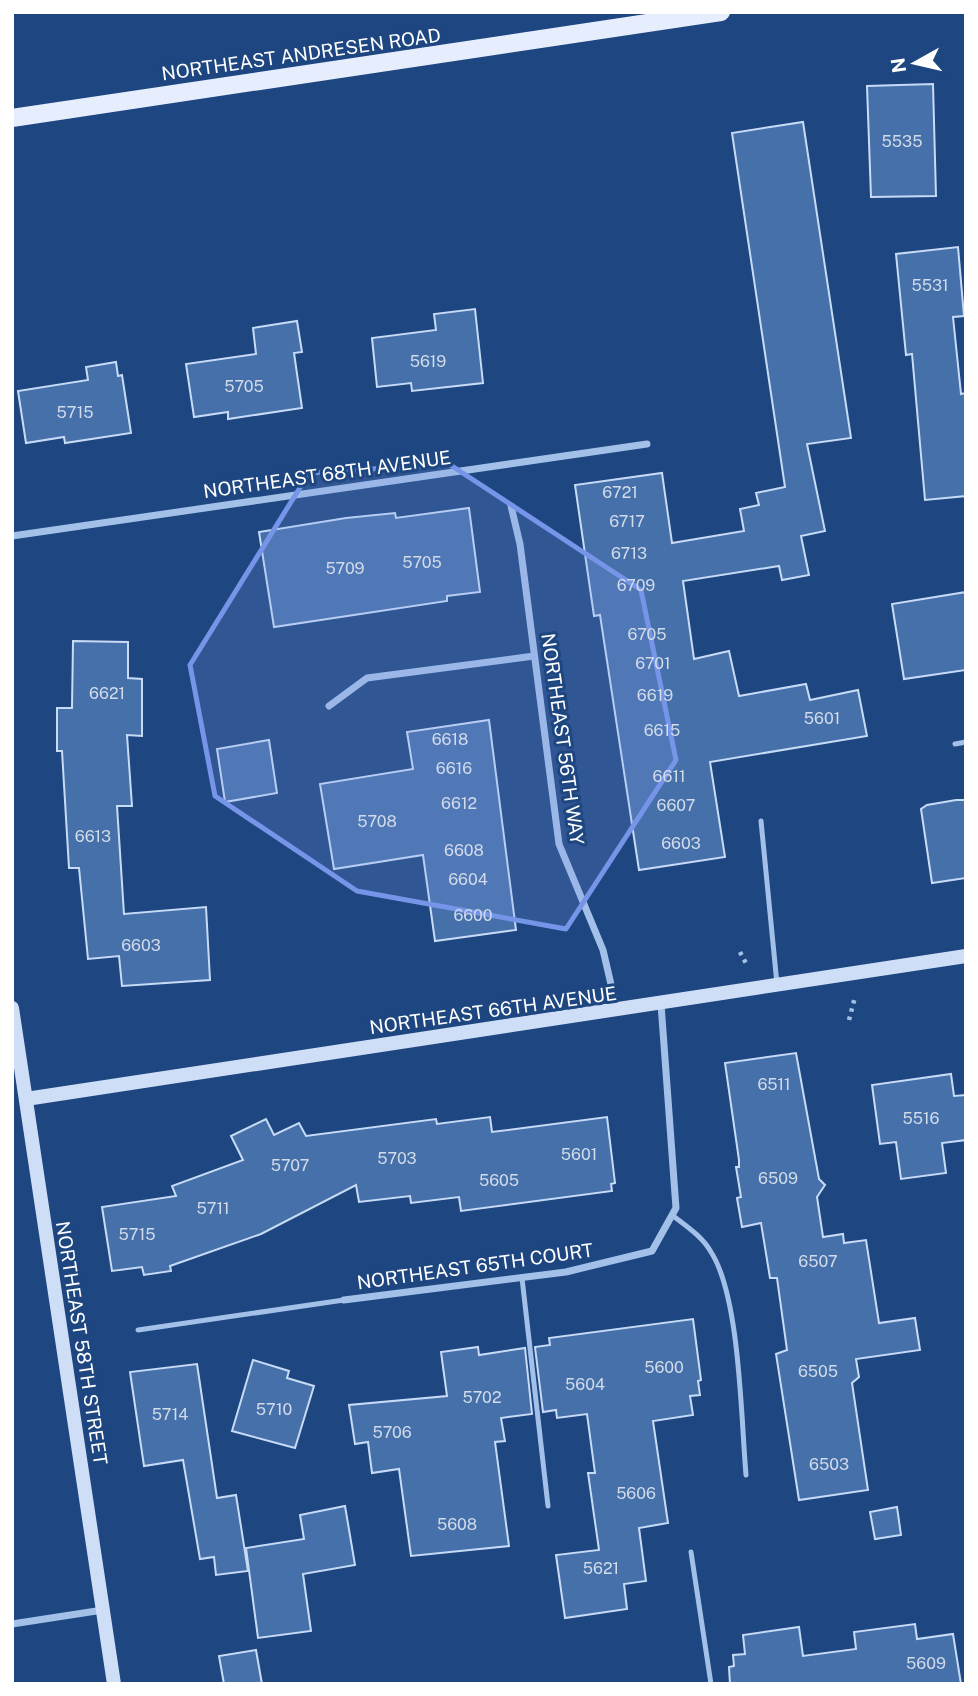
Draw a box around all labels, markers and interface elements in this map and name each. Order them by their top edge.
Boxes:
street label: NORTHEAST ANDRESEN ROAD [160,23,442,85]
north arrow [880,28,950,98]
text: N [886,56,910,74]
house number: 5535 [882,132,922,151]
house number: 5531 [911,276,949,295]
house number: 5619 [410,352,446,371]
house number: 5705 [224,377,264,396]
house number: 5715 [57,403,93,422]
street label: NORTHEAST 68TH AVENUE [202,446,452,502]
house number: 6721 [602,483,638,502]
house number: 6717 [609,512,645,531]
house number: 6713 [611,544,647,563]
house number: 5705 [402,553,442,572]
house number: 5709 [325,559,365,578]
house number: 6709 [617,576,655,595]
house number: 6705 [628,625,667,644]
street label: NORTHEAST 56TH WAY [537,632,589,847]
house number: 6701 [635,654,671,673]
house number: 6621 [89,684,125,703]
house number: 6619 [637,686,673,705]
house number: 5601 [804,709,840,728]
house number: 6615 [644,721,680,740]
house number: 6618 [432,730,468,749]
house number: 6616 [436,759,472,778]
house number: 6611 [653,767,685,786]
house number: 6612 [441,794,477,813]
house number: 6607 [657,796,695,815]
house number: 5708 [357,812,397,831]
house number: 6613 [75,827,111,846]
house number: 6603 [661,834,701,853]
house number: 6608 [444,841,484,860]
house number: 6604 [448,870,488,889]
house number: 6600 [453,906,493,925]
house number: 6603 [121,936,161,955]
street label: NORTHEAST 66TH AVENUE [368,982,618,1038]
house number: 6511 [757,1075,791,1094]
house number: 5516 [903,1109,940,1128]
house number: 5601 [561,1145,597,1164]
house number: 5703 [377,1149,417,1168]
house number: 5707 [271,1156,309,1175]
house number: 6509 [758,1169,798,1188]
house number: 5605 [479,1171,519,1190]
house number: 5711 [196,1199,230,1218]
street label: NORTHEAST 58TH STREET [52,1219,112,1467]
house number: 5715 [119,1225,155,1244]
street label: NORTHEAST 65TH COURT [355,1239,595,1293]
house number: 6507 [798,1252,838,1271]
house number: 5600 [644,1358,684,1377]
house number: 6505 [798,1362,838,1381]
house number: 5604 [565,1375,605,1394]
house number: 5702 [463,1388,501,1407]
house number: 5710 [256,1400,292,1419]
house number: 5714 [152,1405,188,1424]
house number: 5706 [372,1423,412,1442]
house number: 6503 [809,1455,849,1474]
house number: 5606 [616,1484,656,1503]
house number: 5608 [437,1515,477,1534]
house number: 5621 [583,1559,619,1578]
house number: 5609 [906,1654,946,1673]

